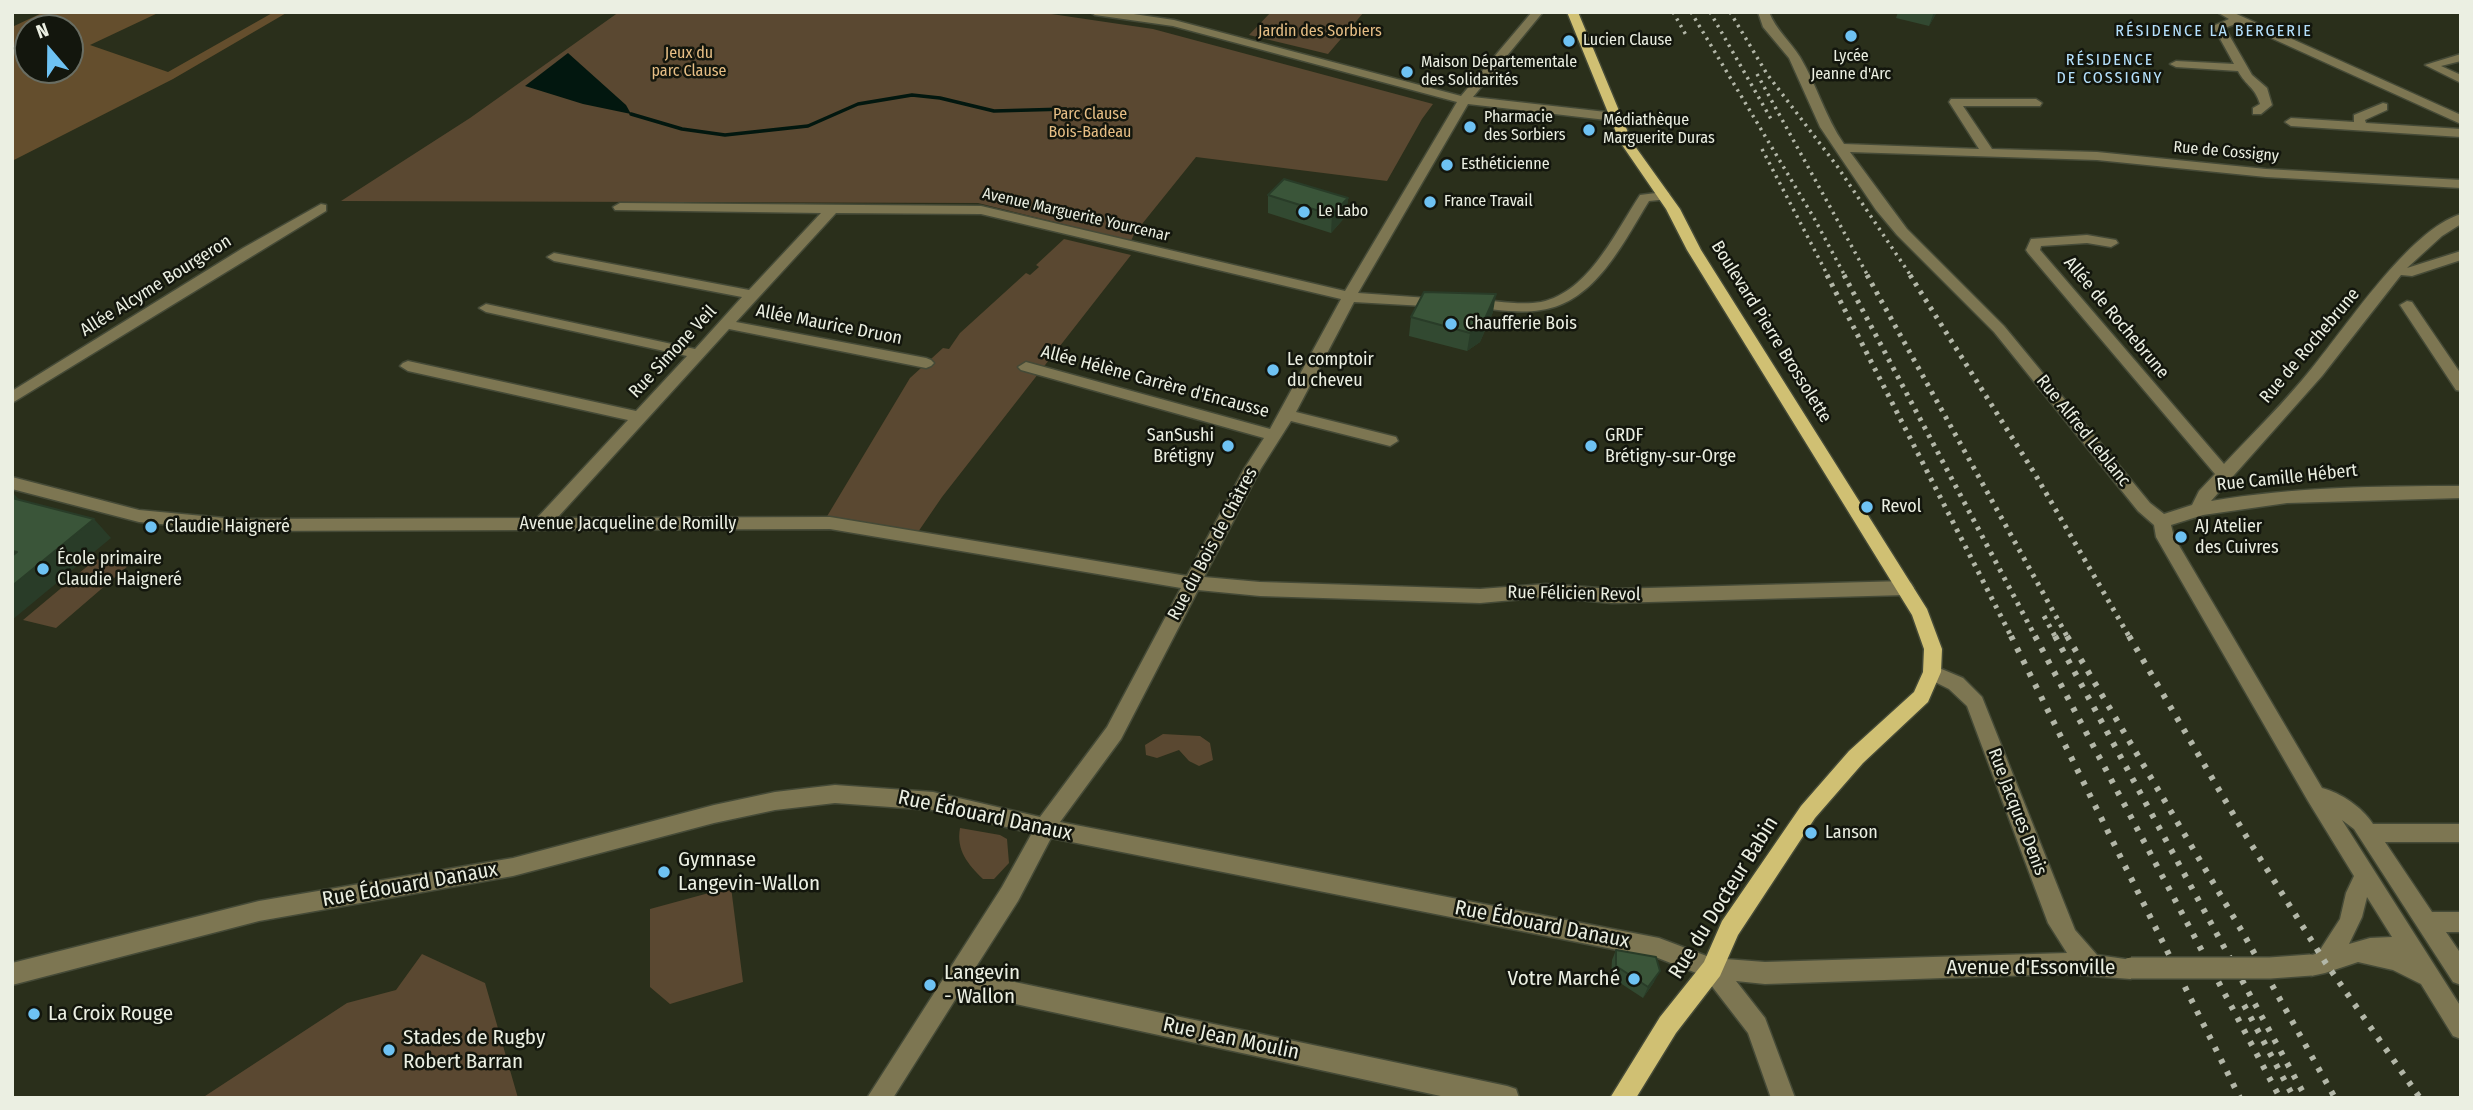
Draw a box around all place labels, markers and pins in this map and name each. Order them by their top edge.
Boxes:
marker: Lycée Jeanne d'Arc [1843,28,1859,44]
place label: Lucien Clause [1583,31,1672,51]
marker: Lucien Clause [1561,33,1577,49]
place label: Lycée Jeanne d'Arc [1811,47,1891,85]
place label: Maison Départementale des Solidarités [1421,53,1577,91]
marker: Maison Départementale des Solidarités [1399,64,1415,80]
place label: Pharmacie des Sorbiers [1484,108,1566,146]
place label: Médiathèque Marguerite Duras [1603,111,1715,149]
marker: Pharmacie des Sorbiers [1462,119,1478,135]
marker: Médiathèque Marguerite Duras [1581,122,1597,138]
place label: Esthéticienne [1461,155,1550,175]
marker: Esthéticienne [1439,157,1455,173]
place label: France Travail [1444,192,1533,212]
marker: France Travail [1422,194,1438,210]
place label: Le Labo [1318,202,1368,222]
marker: Le Labo [1296,204,1312,220]
place label: Chaufferie Bois [1465,313,1577,335]
marker: Chaufferie Bois [1443,316,1459,332]
place label: Le comptoir du cheveu [1287,349,1374,392]
marker: Le comptoir du cheveu [1265,362,1281,378]
place label: SanSushi Brétigny [1147,425,1214,467]
place label: GRDF Brétigny-sur-Orge [1605,425,1736,467]
marker: SanSushi Brétigny [1220,438,1236,454]
marker: GRDF Brétigny-sur-Orge [1583,438,1599,454]
place label: Revol [1881,496,1922,518]
marker: Revol [1859,499,1875,515]
place label: Claudie Haigneré [165,516,290,538]
place label: AJ Atelier des Cuivres [2195,516,2279,558]
marker: Claudie Haigneré [143,519,159,535]
marker: AJ Atelier des Cuivres [2173,529,2189,545]
place label: École primaire Claudie Haigneré [57,548,182,590]
marker: École primaire Claudie Haigneré [35,561,51,577]
place label: Lanson [1825,822,1878,844]
marker: Lanson [1803,825,1819,841]
place label: Gymnase Langevin-Wallon [678,847,820,897]
marker: Gymnase Langevin-Wallon [656,864,672,880]
place label: Langevin - Wallon [944,960,1020,1010]
place label: Votre Marché [1507,966,1620,992]
marker: Votre Marché [1626,971,1642,987]
marker: Langevin - Wallon [922,977,938,993]
place label: La Croix Rouge [48,1001,173,1027]
marker: La Croix Rouge [26,1006,42,1022]
place label: Stades de Rugby Robert Barran [403,1025,545,1075]
marker: Stades de Rugby Robert Barran [381,1042,397,1058]

